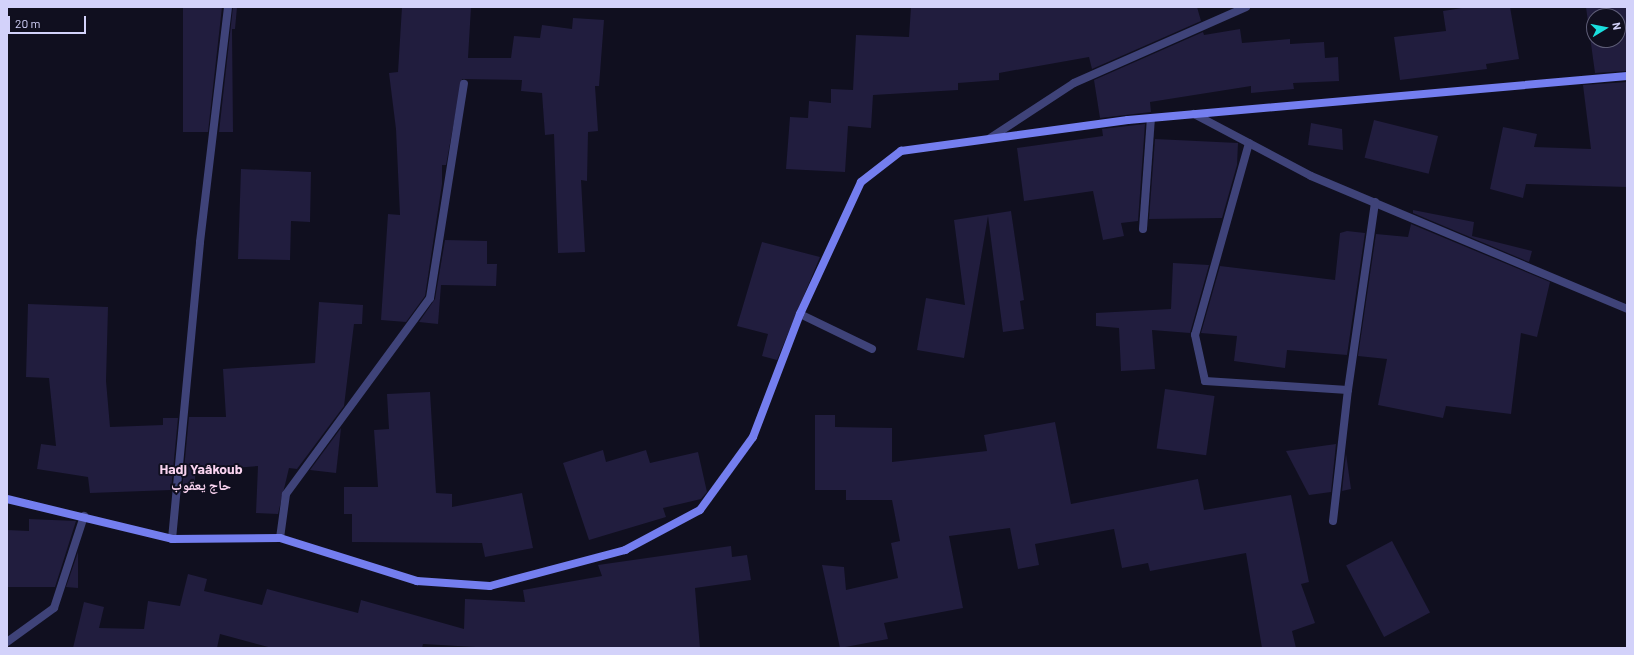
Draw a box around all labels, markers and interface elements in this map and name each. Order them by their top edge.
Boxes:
scale bar [10,8,88,34]
north arrow [1586,8,1626,48]
text: 20 m [15,16,41,30]
text: N [1610,21,1624,31]
district label: Hadj Yaâkoub حاج يعقوب [159,461,243,494]

